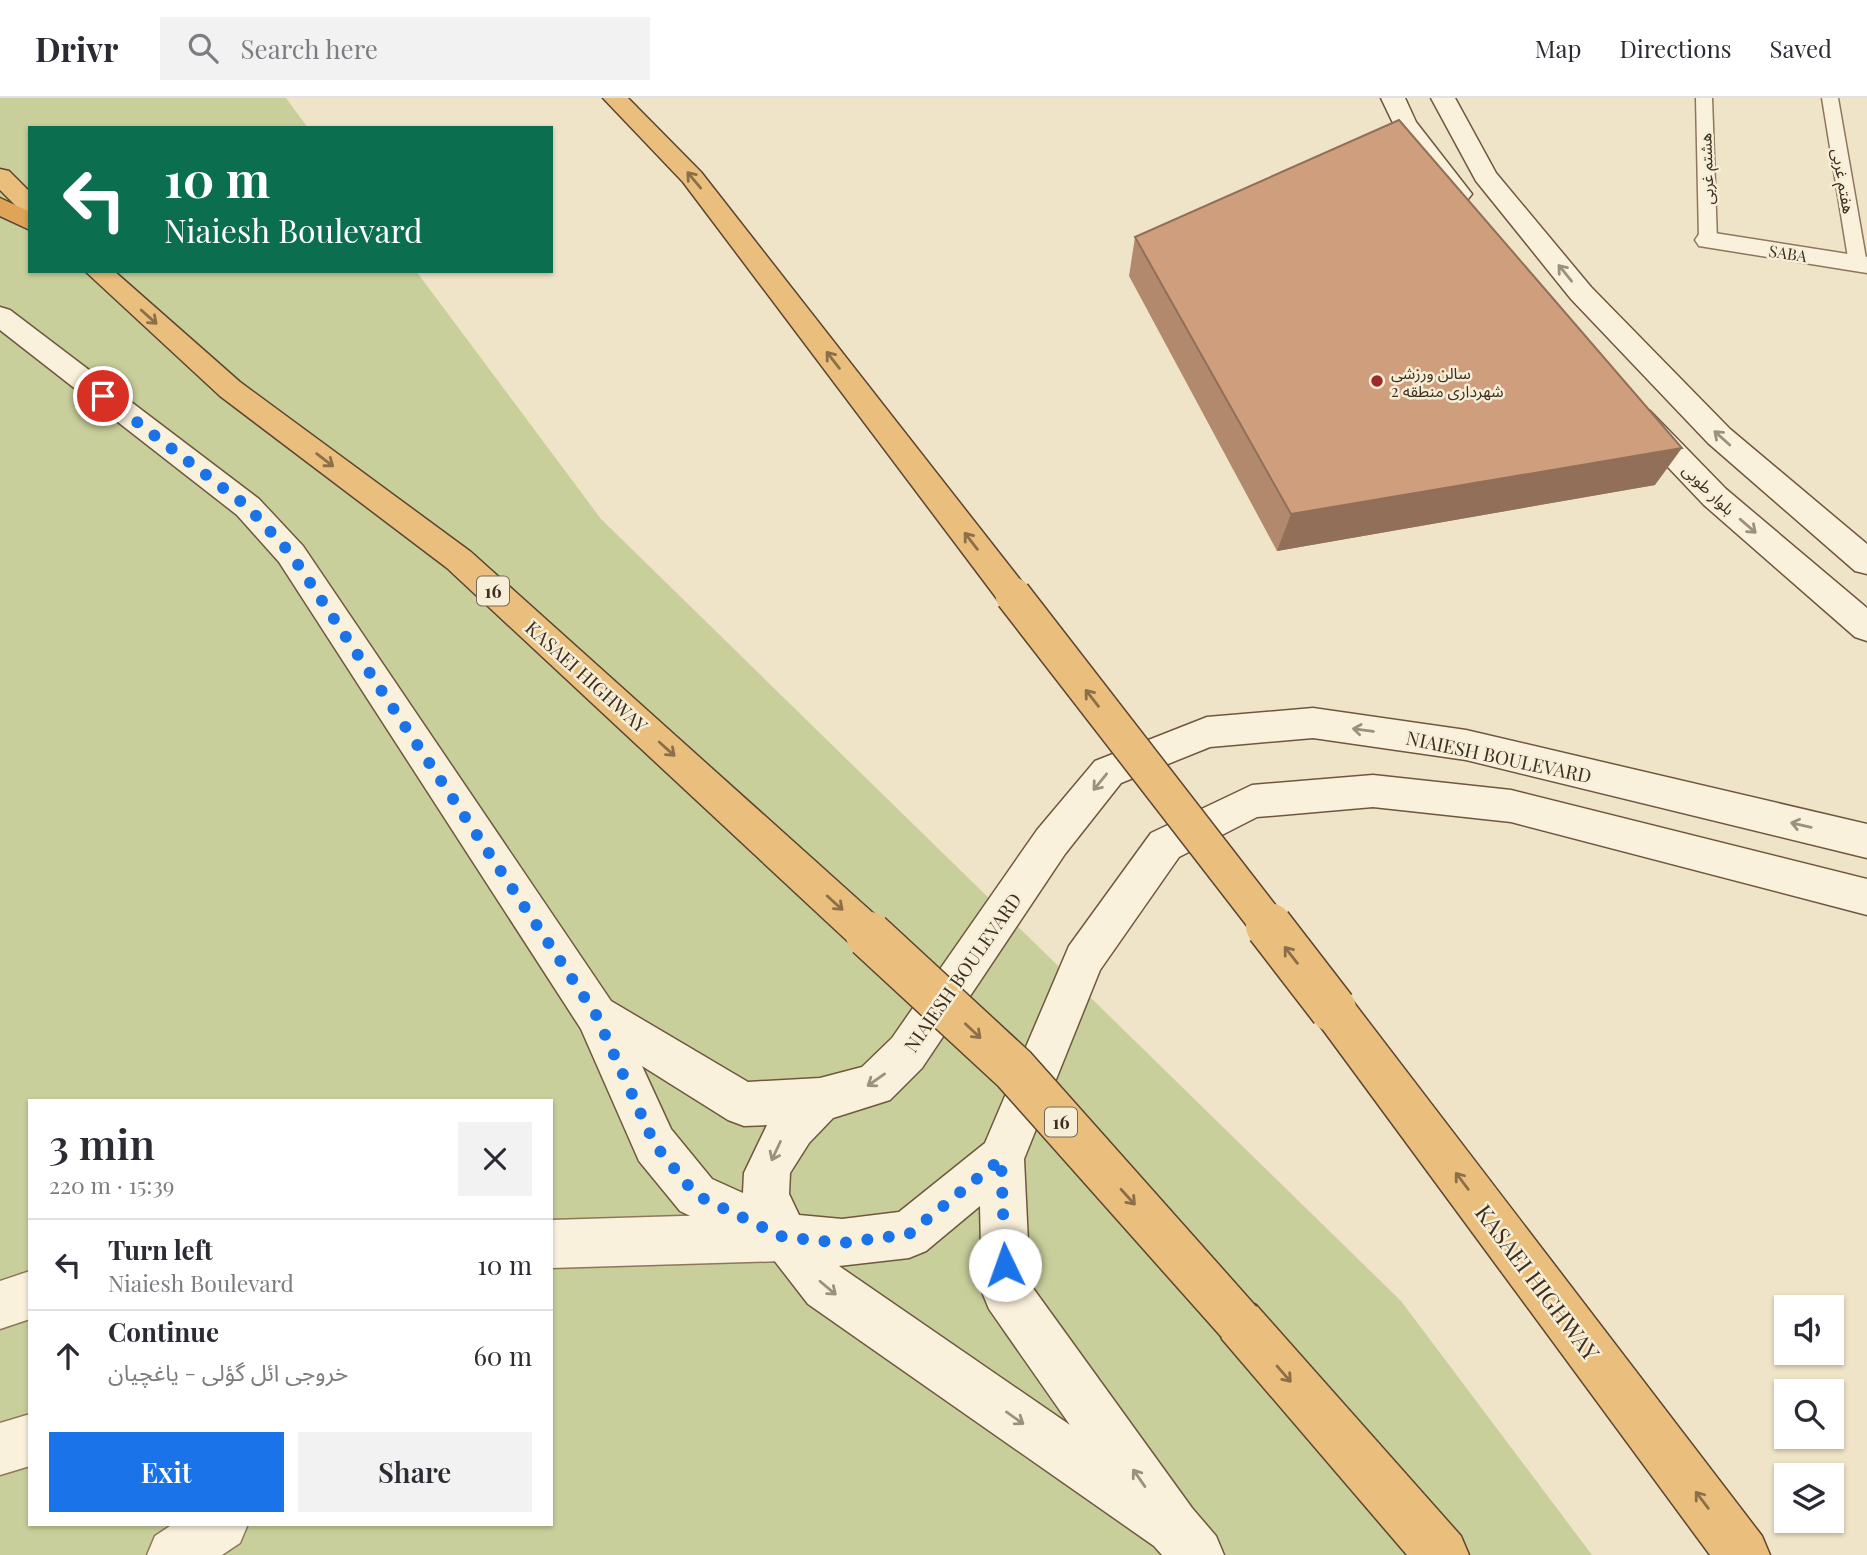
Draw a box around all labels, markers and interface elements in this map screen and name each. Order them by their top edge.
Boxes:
search box [160,17,650,80]
text: Drivr [35,26,118,70]
icon: search [184,29,222,67]
text: Search here [240,31,378,66]
text: Map [1535,32,1581,64]
text: Directions [1619,32,1732,64]
text: Saved [1770,32,1832,64]
street label: هشتم غربی [1694,133,1721,205]
text: 10 m [164,145,270,210]
street label: هفتم غربی [1825,147,1860,216]
icon: left [49,154,140,245]
one-way arrow [686,172,701,190]
text: Niaiesh Boulevard [164,208,423,251]
street label: SABA [1767,240,1809,267]
one-way arrow [1557,265,1573,283]
one-way arrow [140,309,158,325]
one-way arrow [825,352,840,370]
place label: سالن ورزشی شهرداری منطقه 2 [1391,362,1504,401]
pin [73,366,133,426]
marker: سالن ورزشی شهرداری منطقه 2 [1369,373,1385,389]
icon: arrive [84,377,122,415]
one-way arrow [1713,430,1731,446]
one-way arrow [315,453,334,468]
street label: بلوار طوبی [1678,459,1740,519]
one-way arrow [1739,518,1757,534]
one-way arrow [964,532,979,550]
road number: 16 [477,576,509,606]
street label: KASAEI HIGHWAY [520,614,654,738]
one-way arrow [1084,689,1099,707]
one-way arrow [1352,723,1375,736]
street label: NIAIESH BOULEVARD [1404,724,1594,788]
one-way arrow [658,741,675,758]
one-way arrow [1092,773,1108,791]
one-way arrow [1790,818,1813,831]
street label: NIAIESH BOULEVARD [897,887,1027,1057]
one-way arrow [826,895,844,911]
one-way arrow [1283,946,1298,965]
one-way arrow [964,1023,982,1039]
one-way arrow [867,1073,887,1088]
road number: 16 [1045,1107,1077,1136]
text: 3 min [49,1115,155,1171]
button: close [458,1122,532,1196]
one-way arrow [769,1140,782,1161]
text: 220 m · 15:39 [49,1169,175,1200]
one-way arrow [1455,1172,1470,1191]
one-way arrow [1120,1188,1136,1206]
street label: KASAEI HIGHWAY [1469,1197,1607,1367]
position arrow [968,1228,1042,1302]
text: Turn left [108,1232,213,1267]
icon: left [49,1246,87,1284]
text: 10 m [477,1247,532,1282]
text: Niaiesh Boulevard [108,1267,294,1298]
one-way arrow [819,1280,837,1296]
map controls [1774,1295,1844,1533]
button: sound [1774,1295,1844,1365]
text: Continue [108,1314,219,1349]
icon: ahead [49,1337,87,1375]
text: 60 m [473,1338,532,1373]
text: خروجی ائل گؤلی - یاغچیان [108,1356,348,1387]
one-way arrow [1276,1364,1292,1382]
button: search [1774,1379,1844,1449]
one-way arrow [1005,1411,1024,1425]
button: Exit [49,1432,284,1512]
button: Share [298,1432,532,1512]
button: layers [1774,1463,1844,1533]
one-way arrow [1132,1469,1146,1488]
one-way arrow [1694,1492,1709,1510]

